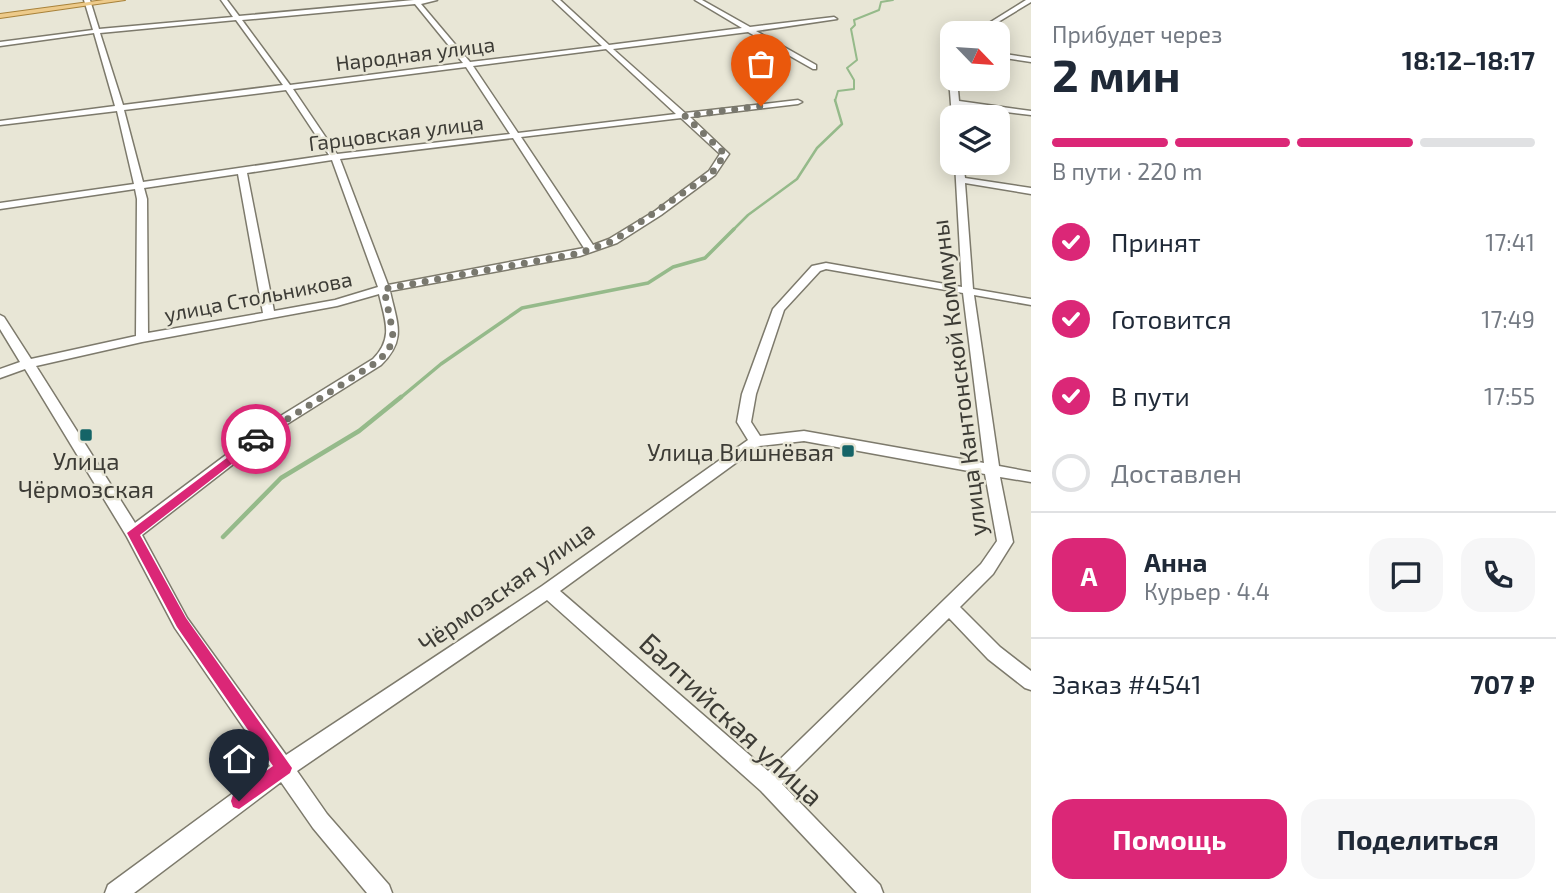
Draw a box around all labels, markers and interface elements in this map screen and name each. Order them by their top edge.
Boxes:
text: Прибудет через [1052,20,1222,48]
north arrow [940,21,1010,91]
map controls [940,21,1010,175]
street label: Народная улица [334,31,496,76]
pin [731,34,791,106]
text: 18:12–18:17 [1402,44,1535,75]
icon: bag [742,45,780,83]
text: 2 мин [1052,46,1181,101]
button: layers [940,105,1010,175]
street label: Гарцовская улица [307,109,485,156]
text: В пути · 220 m [1052,157,1202,185]
street label: улица Кантонской Коммуны [924,218,993,538]
icon: check [1052,223,1090,261]
text: Принят [1111,226,1201,257]
text: 17:41 [1485,228,1535,256]
street label: улица Стольникова [162,266,354,327]
icon: check [1052,300,1090,338]
text: Готовится [1111,303,1232,334]
text: 17:49 [1481,305,1535,333]
icon: check [1052,377,1090,415]
text: В пути [1111,380,1190,411]
text: 17:55 [1484,382,1535,410]
courier [221,404,291,474]
icon: car [237,420,275,458]
marker: Улица Чёрмозская [78,427,94,443]
place label: Улица Вишнёвая [647,437,834,466]
marker: Улица Вишнёвая [840,443,856,459]
place label: Улица Чёрмозская [18,446,154,503]
text: Доставлен [1111,457,1242,488]
street label: Чёрмозская улица [412,514,600,659]
button: chat [1369,538,1443,612]
button: phone [1461,538,1535,612]
text: Анна [1144,546,1207,577]
text: А [1081,560,1097,591]
text: Курьер · 4.4 [1144,577,1270,605]
street label: Балтийская улица [633,625,831,813]
text: Заказ #4541 [1052,668,1202,699]
text: 707 ₽ [1470,668,1535,699]
pin [209,729,269,801]
icon: home [220,740,258,778]
button: Помощь [1052,799,1287,879]
button: Поделиться [1301,799,1535,879]

